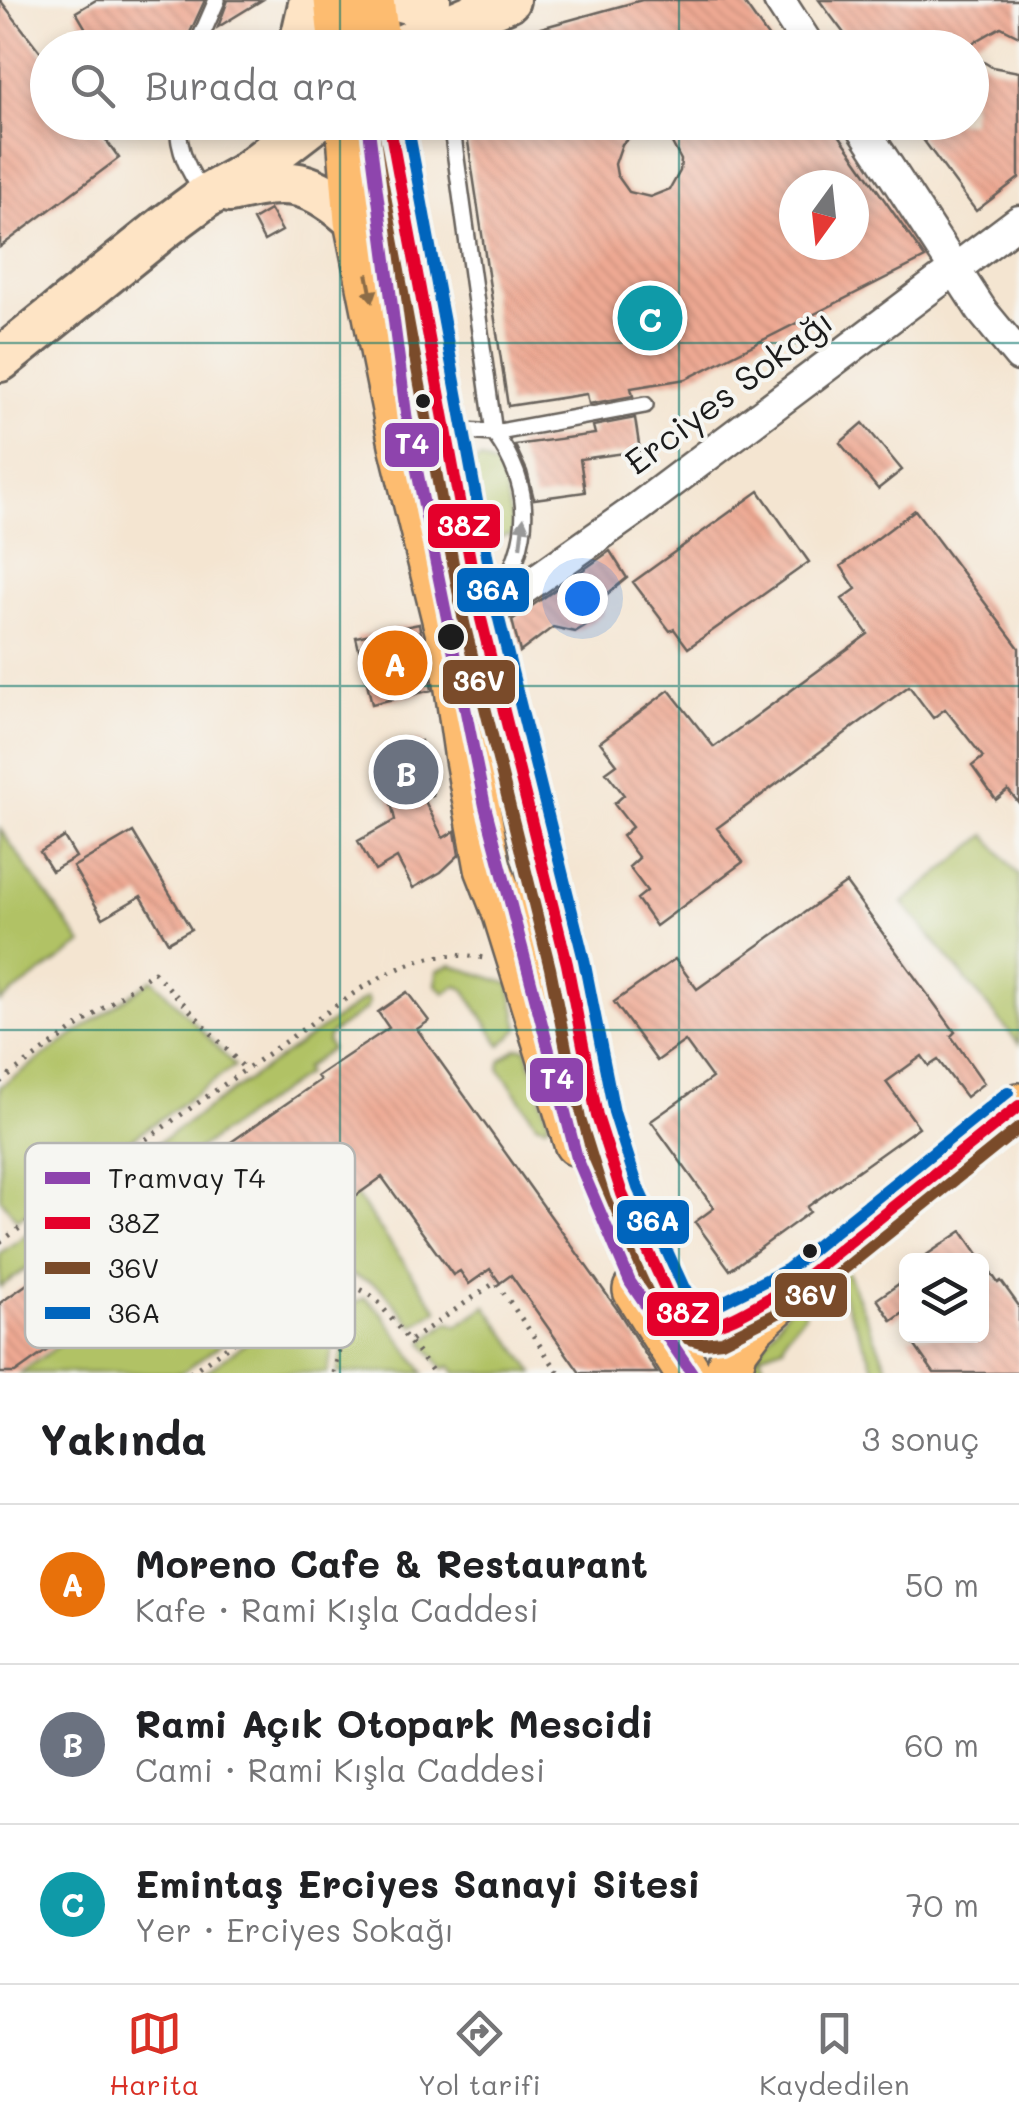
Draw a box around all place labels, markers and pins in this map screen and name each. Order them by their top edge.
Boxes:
pin: C [618,280,682,356]
unlabelled marker [413,391,433,411]
unlabelled marker [435,621,467,653]
pin: A [362,626,428,700]
pin: B [374,734,438,810]
unlabelled marker [800,1241,820,1261]

